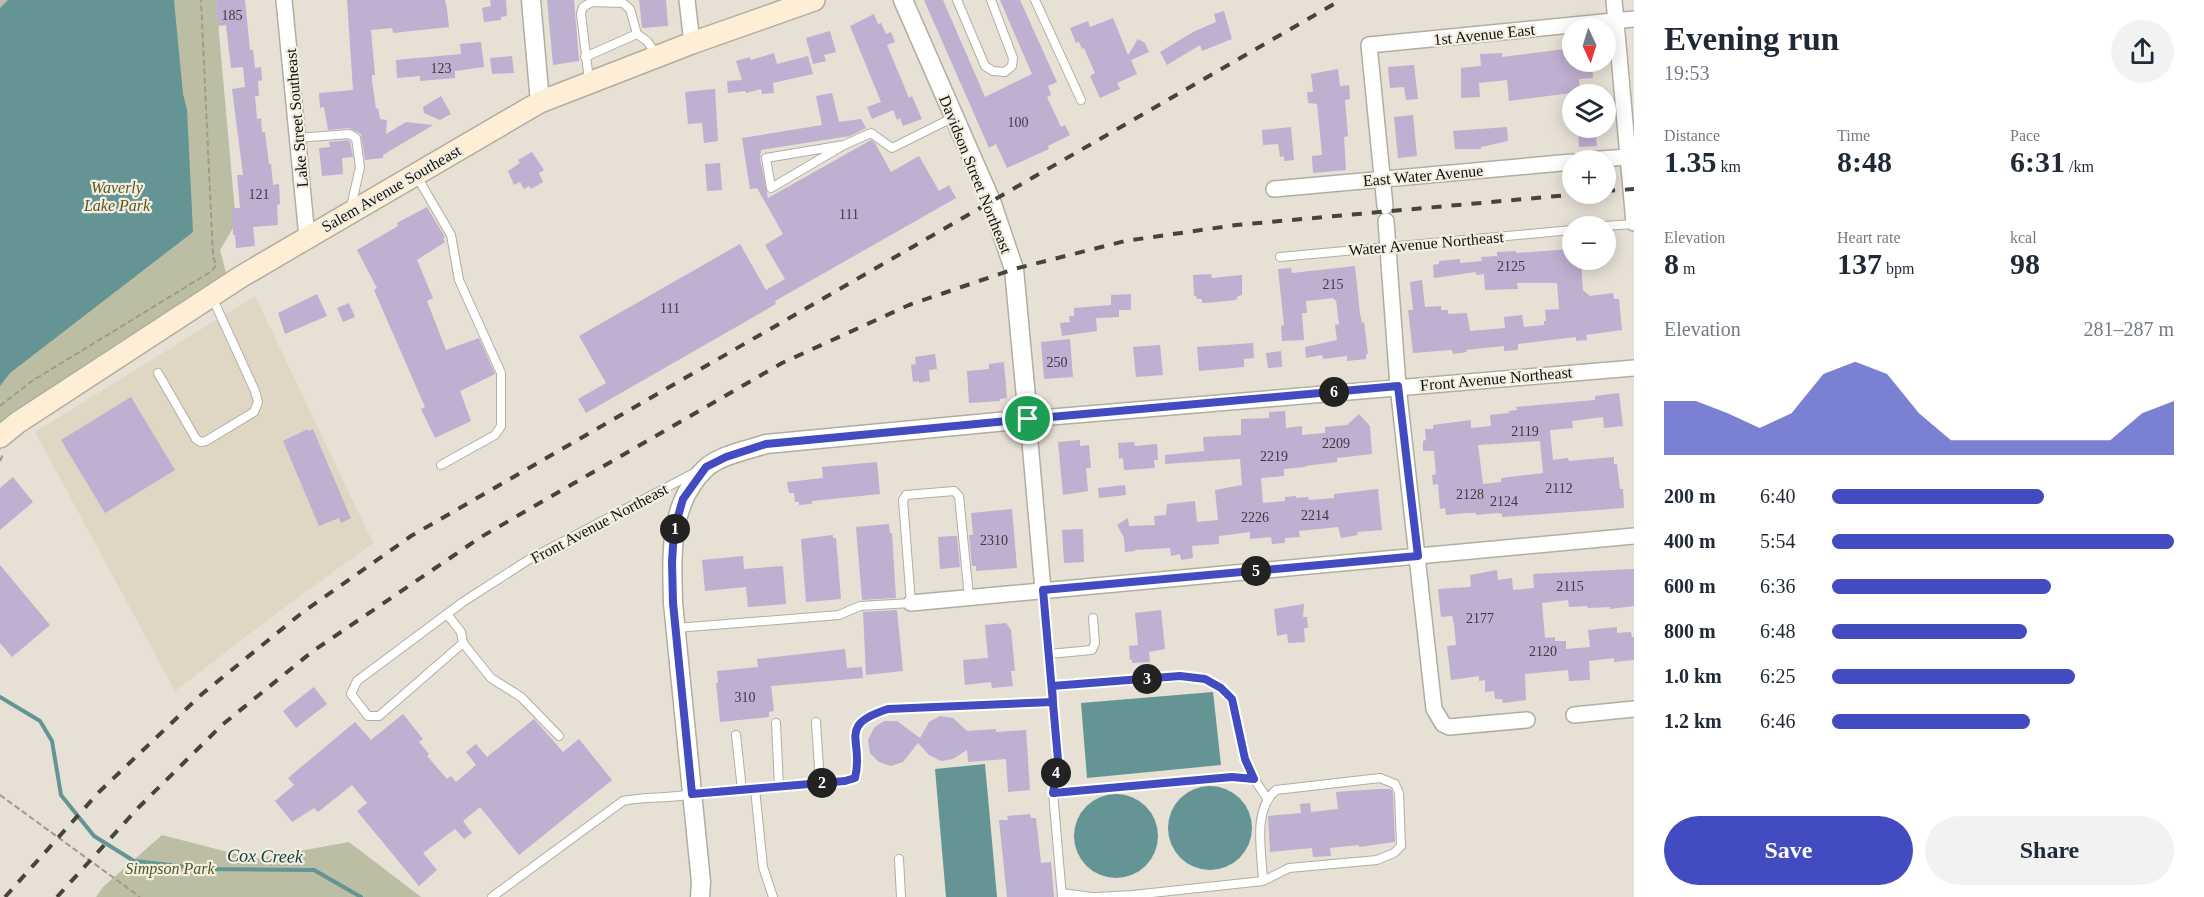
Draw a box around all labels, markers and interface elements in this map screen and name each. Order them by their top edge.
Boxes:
house number: 185 [222,8,243,23]
north arrow [1562,18,1616,72]
map controls [1562,18,1616,270]
button: share [2111,20,2174,83]
street label: 1st Avenue East [1432,21,1536,48]
text: Evening run [1664,21,1839,57]
street label: Lake Street Southeast [282,47,311,188]
house number: 123 [431,61,452,76]
text: 19:53 [1664,62,1710,84]
button: layers [1562,84,1616,138]
street label: Davidson Street Northeast [936,93,1015,256]
house number: 100 [1008,115,1029,130]
text: Distance [1664,127,1720,144]
text: Time [1837,127,1870,144]
text: Pace [2010,127,2040,144]
street label: Salem Avenue Southeast [319,141,464,235]
text: 1.35 [1664,145,1717,178]
text: 8:48 [1837,145,1892,178]
text: 6:31 [2010,145,2065,178]
button: + [1562,150,1616,204]
text: km [1717,158,1741,175]
text: /km [2065,158,2094,175]
street label: East Water Avenue [1362,162,1484,189]
park label: Waverly Lake Park [83,179,151,214]
house number: 121 [249,187,270,202]
house number: 111 [839,207,859,222]
button: − [1562,216,1616,270]
street label: Water Avenue Northeast [1348,228,1505,259]
text: Elevation [1664,229,1725,246]
text: Heart rate [1837,229,1901,246]
text: kcal [2010,229,2037,246]
text: 8 [1664,247,1679,280]
text: 137 [1837,247,1882,280]
text: 98 [2010,247,2040,280]
house number: 2125 [1497,259,1525,274]
text: m [1679,260,1695,277]
text: bpm [1882,260,1914,277]
house number: 215 [1323,277,1344,292]
house number: 111 [660,301,680,316]
text: Elevation [1664,318,1741,340]
text: 281–287 m [2083,318,2174,340]
house number: 250 [1047,355,1068,370]
street label: Front Avenue Northeast [1419,363,1573,394]
pin: 6 [1319,377,1349,407]
text: 6 [1330,383,1338,400]
pin [1002,393,1053,444]
icon: arrive [1011,402,1044,435]
house number: 2119 [1511,424,1539,439]
house number: 2209 [1322,436,1350,451]
house number: 2219 [1260,449,1288,464]
street label: Front Avenue Northeast [528,480,671,567]
house number: 2112 [1545,481,1573,496]
text: 200 m [1664,485,1716,507]
text: 6:40 [1760,485,1796,507]
house number: 2128 [1456,487,1484,502]
house number: 2124 [1490,494,1518,509]
house number: 2214 [1301,508,1329,523]
house number: 2226 [1241,510,1269,525]
pin: 1 [660,514,690,544]
text: 1 [671,520,679,537]
text: 400 m [1664,530,1716,552]
text: 5:54 [1760,530,1796,552]
house number: 2310 [980,533,1008,548]
pin: 5 [1241,556,1271,586]
text: 5 [1252,562,1260,579]
text: 600 m [1664,575,1716,597]
text: 6:36 [1760,575,1796,597]
house number: 2115 [1556,579,1584,594]
house number: 2177 [1466,611,1494,626]
text: 800 m [1664,620,1716,642]
text: 6:48 [1760,620,1796,642]
house number: 2120 [1529,644,1557,659]
pin: 3 [1132,664,1162,694]
text: 1.0 km [1664,665,1722,687]
text: 6:25 [1760,665,1796,687]
text: 3 [1143,670,1151,687]
house number: 310 [735,690,756,705]
text: 1.2 km [1664,710,1722,732]
text: 6:46 [1760,710,1796,732]
pin: 4 [1041,758,1071,788]
text: 4 [1052,764,1060,781]
pin: 2 [807,768,837,798]
text: 2 [818,774,826,791]
button: Save [1664,816,1913,885]
button: Share [1925,816,2174,885]
water label: Cox Creek [227,845,304,867]
park label: Simpson Park [125,860,216,878]

